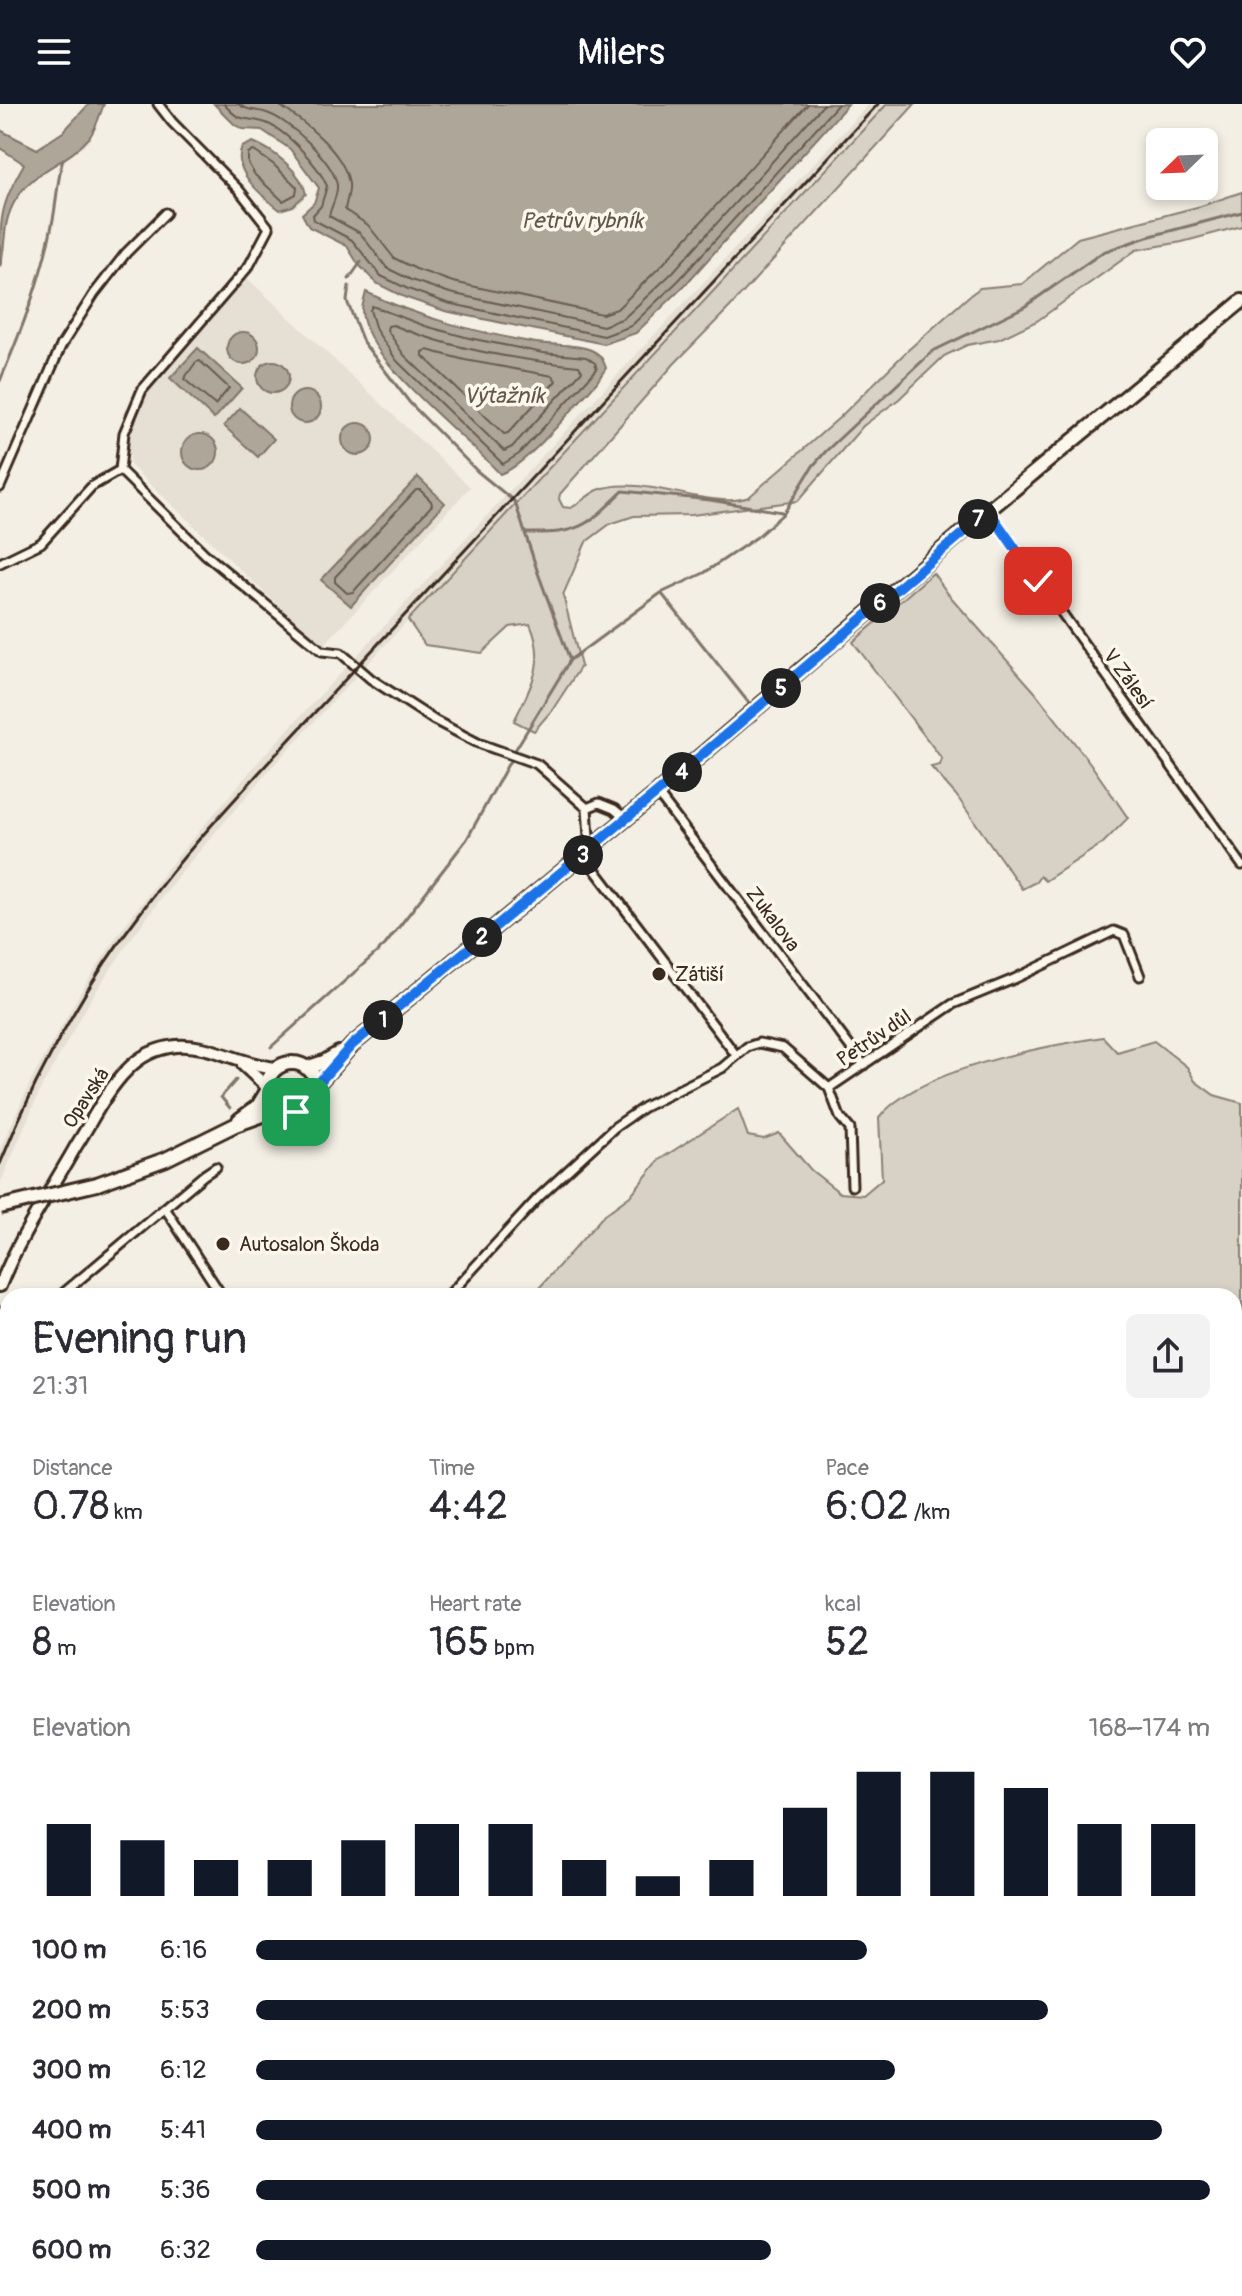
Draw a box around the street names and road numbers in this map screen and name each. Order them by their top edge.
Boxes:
street label: V Zálesí [1098,644,1158,714]
street label: Zukalova [740,881,806,957]
street label: Petrův důl [832,1004,916,1072]
street label: Opavská [57,1063,115,1133]

